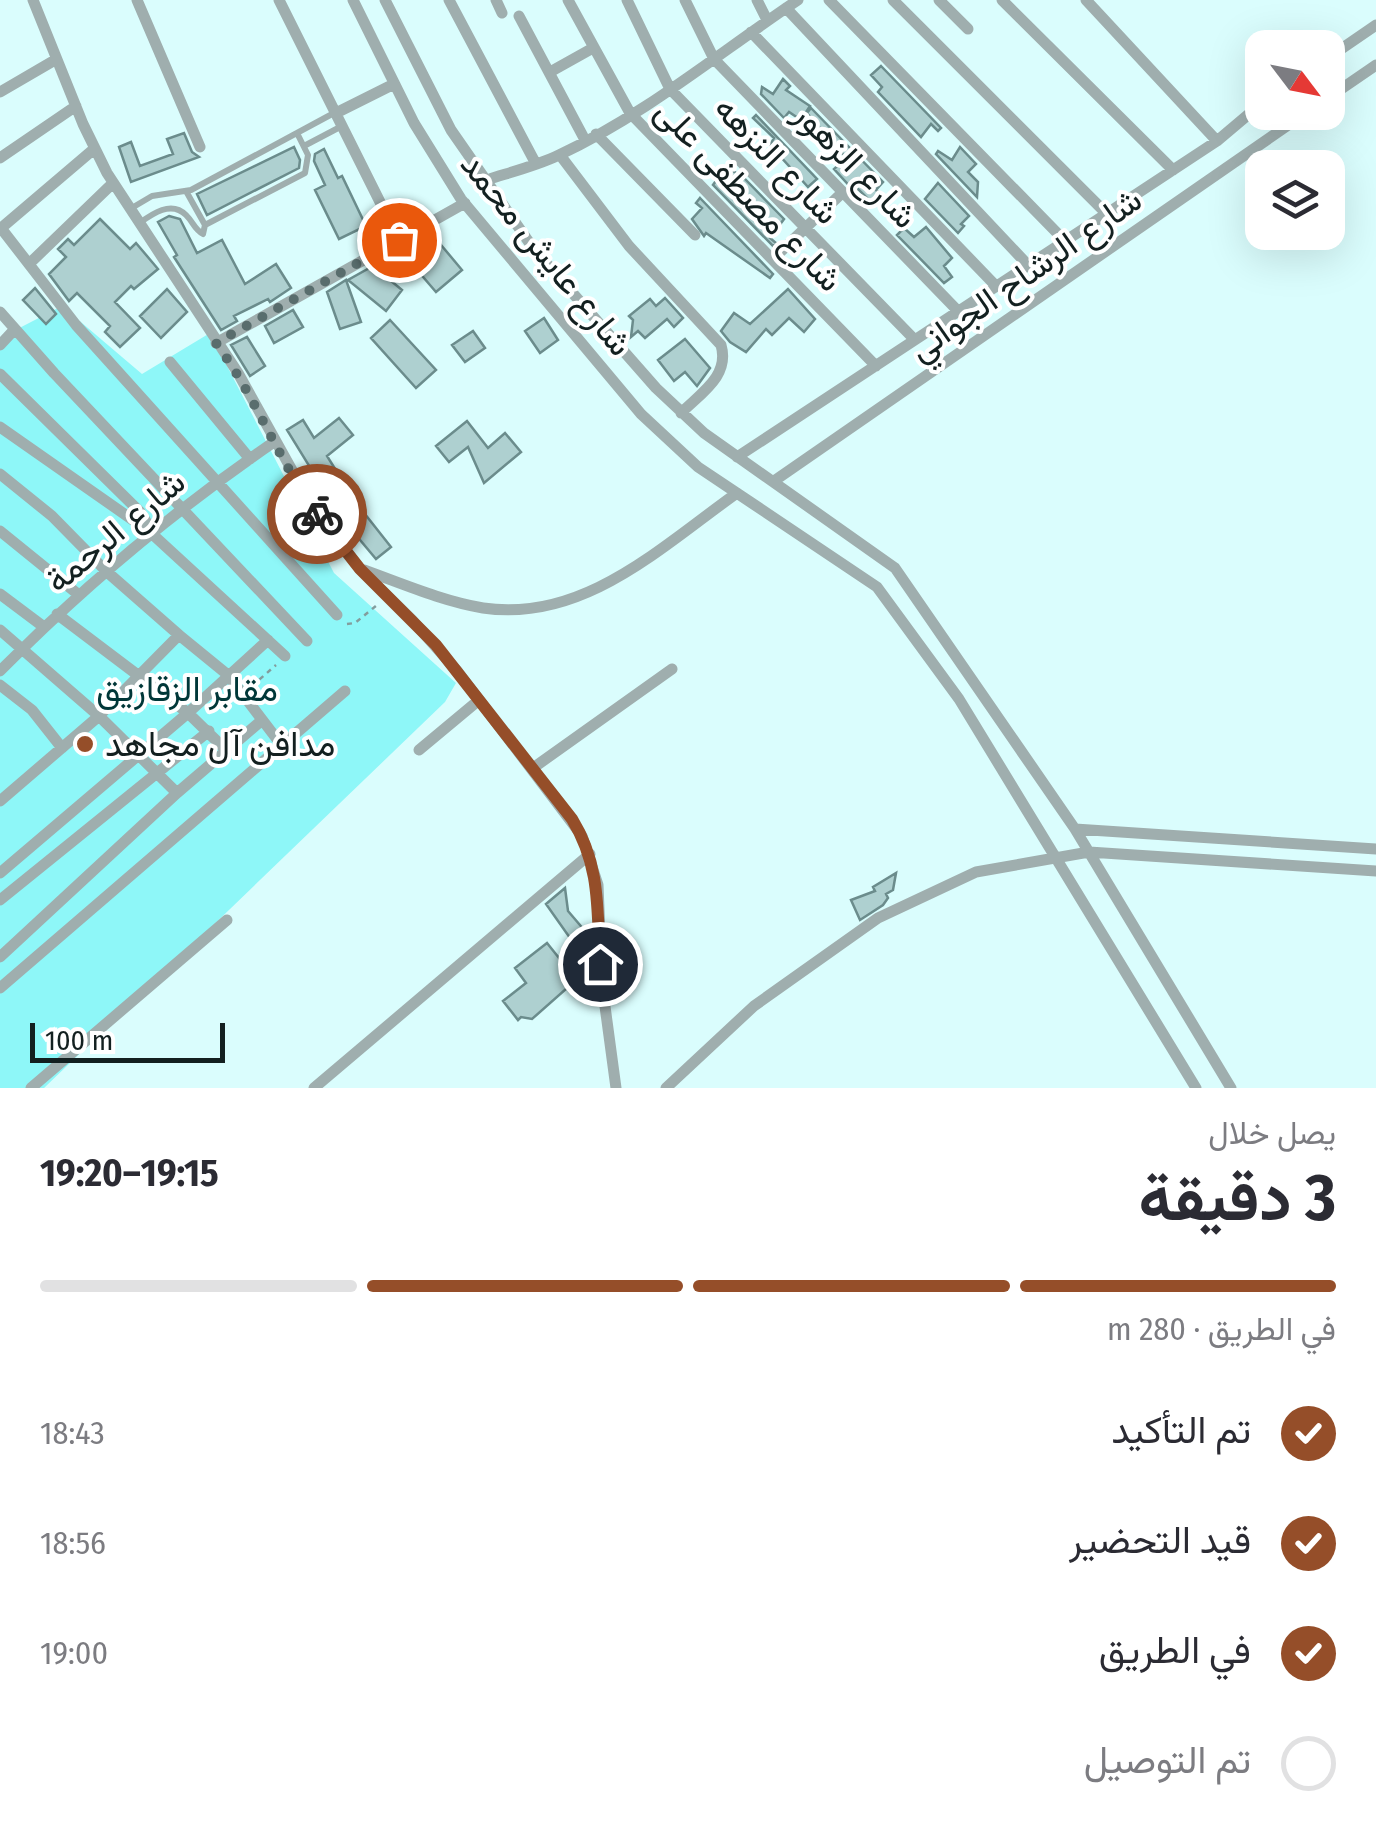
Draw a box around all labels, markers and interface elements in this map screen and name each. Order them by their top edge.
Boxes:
north arrow [1245,30,1345,130]
map controls [1245,30,1345,250]
street label: شارع النزهه [704,87,848,235]
street label: شارع مصطفى على [644,90,851,302]
street label: شارع الزهور [783,92,926,239]
street label: شارع عايش محمد [450,144,642,366]
button: layers [1245,150,1345,250]
street label: شارع الرشاح الجواني [901,178,1154,376]
pin [357,198,442,283]
icon: bag [372,213,427,268]
street label: شارع الرحمة [37,461,195,604]
courier [267,464,367,564]
icon: bike [290,487,345,542]
park label: مقابر الزقازيق [96,668,278,711]
place label: مدافن آل مجاهد [105,723,336,765]
marker: مدافن آل مجاهد [74,733,96,755]
pin [558,922,643,1007]
icon: home [573,937,628,992]
scale bar [30,1018,225,1062]
text: 100 m [45,1024,113,1057]
text: يصل خلال [1208,1114,1336,1152]
text: 19:15–19:20 [40,1150,219,1196]
text: 3 دقيقة [1138,1159,1336,1237]
text: في الطريق · 280 m [1107,1310,1336,1348]
icon: check [1281,1406,1336,1461]
text: تم التأكيد [1111,1407,1251,1453]
text: 18:43 [40,1414,105,1452]
icon: check [1281,1516,1336,1571]
text: قيد التحضير [1069,1517,1251,1563]
text: 18:56 [40,1524,106,1562]
icon: check [1281,1626,1336,1681]
text: في الطريق [1099,1627,1251,1673]
text: 19:00 [40,1634,108,1672]
text: تم التوصيل [1084,1737,1251,1783]

